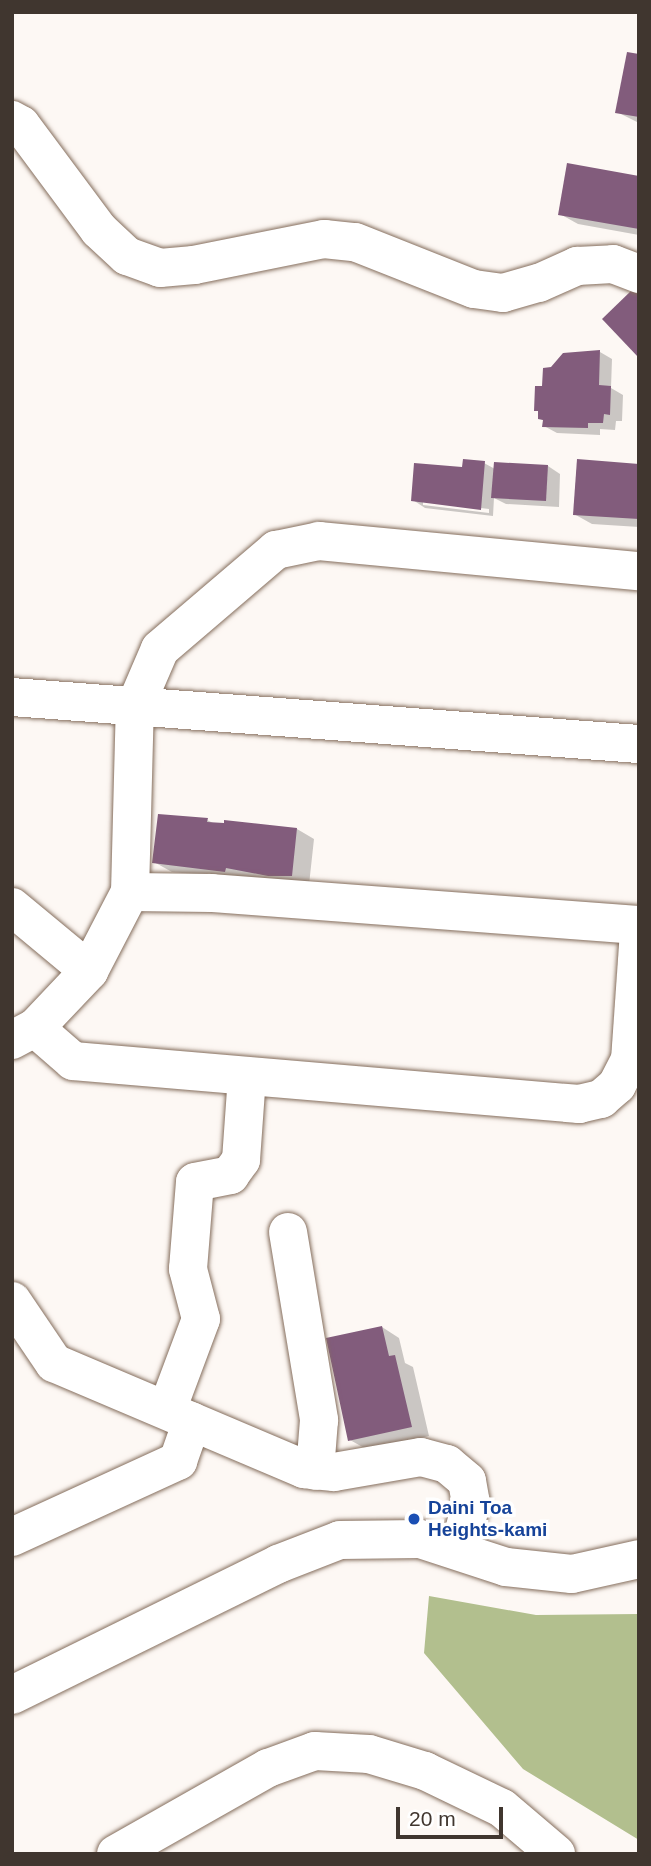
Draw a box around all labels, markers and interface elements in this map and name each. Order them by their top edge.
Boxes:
place label: Daini Toa Heights-kami [428,1497,547,1541]
marker: Daini Toa Heights-kami [406,1511,422,1527]
scale bar [399,1792,506,1836]
text: 20 m [409,1807,456,1830]

